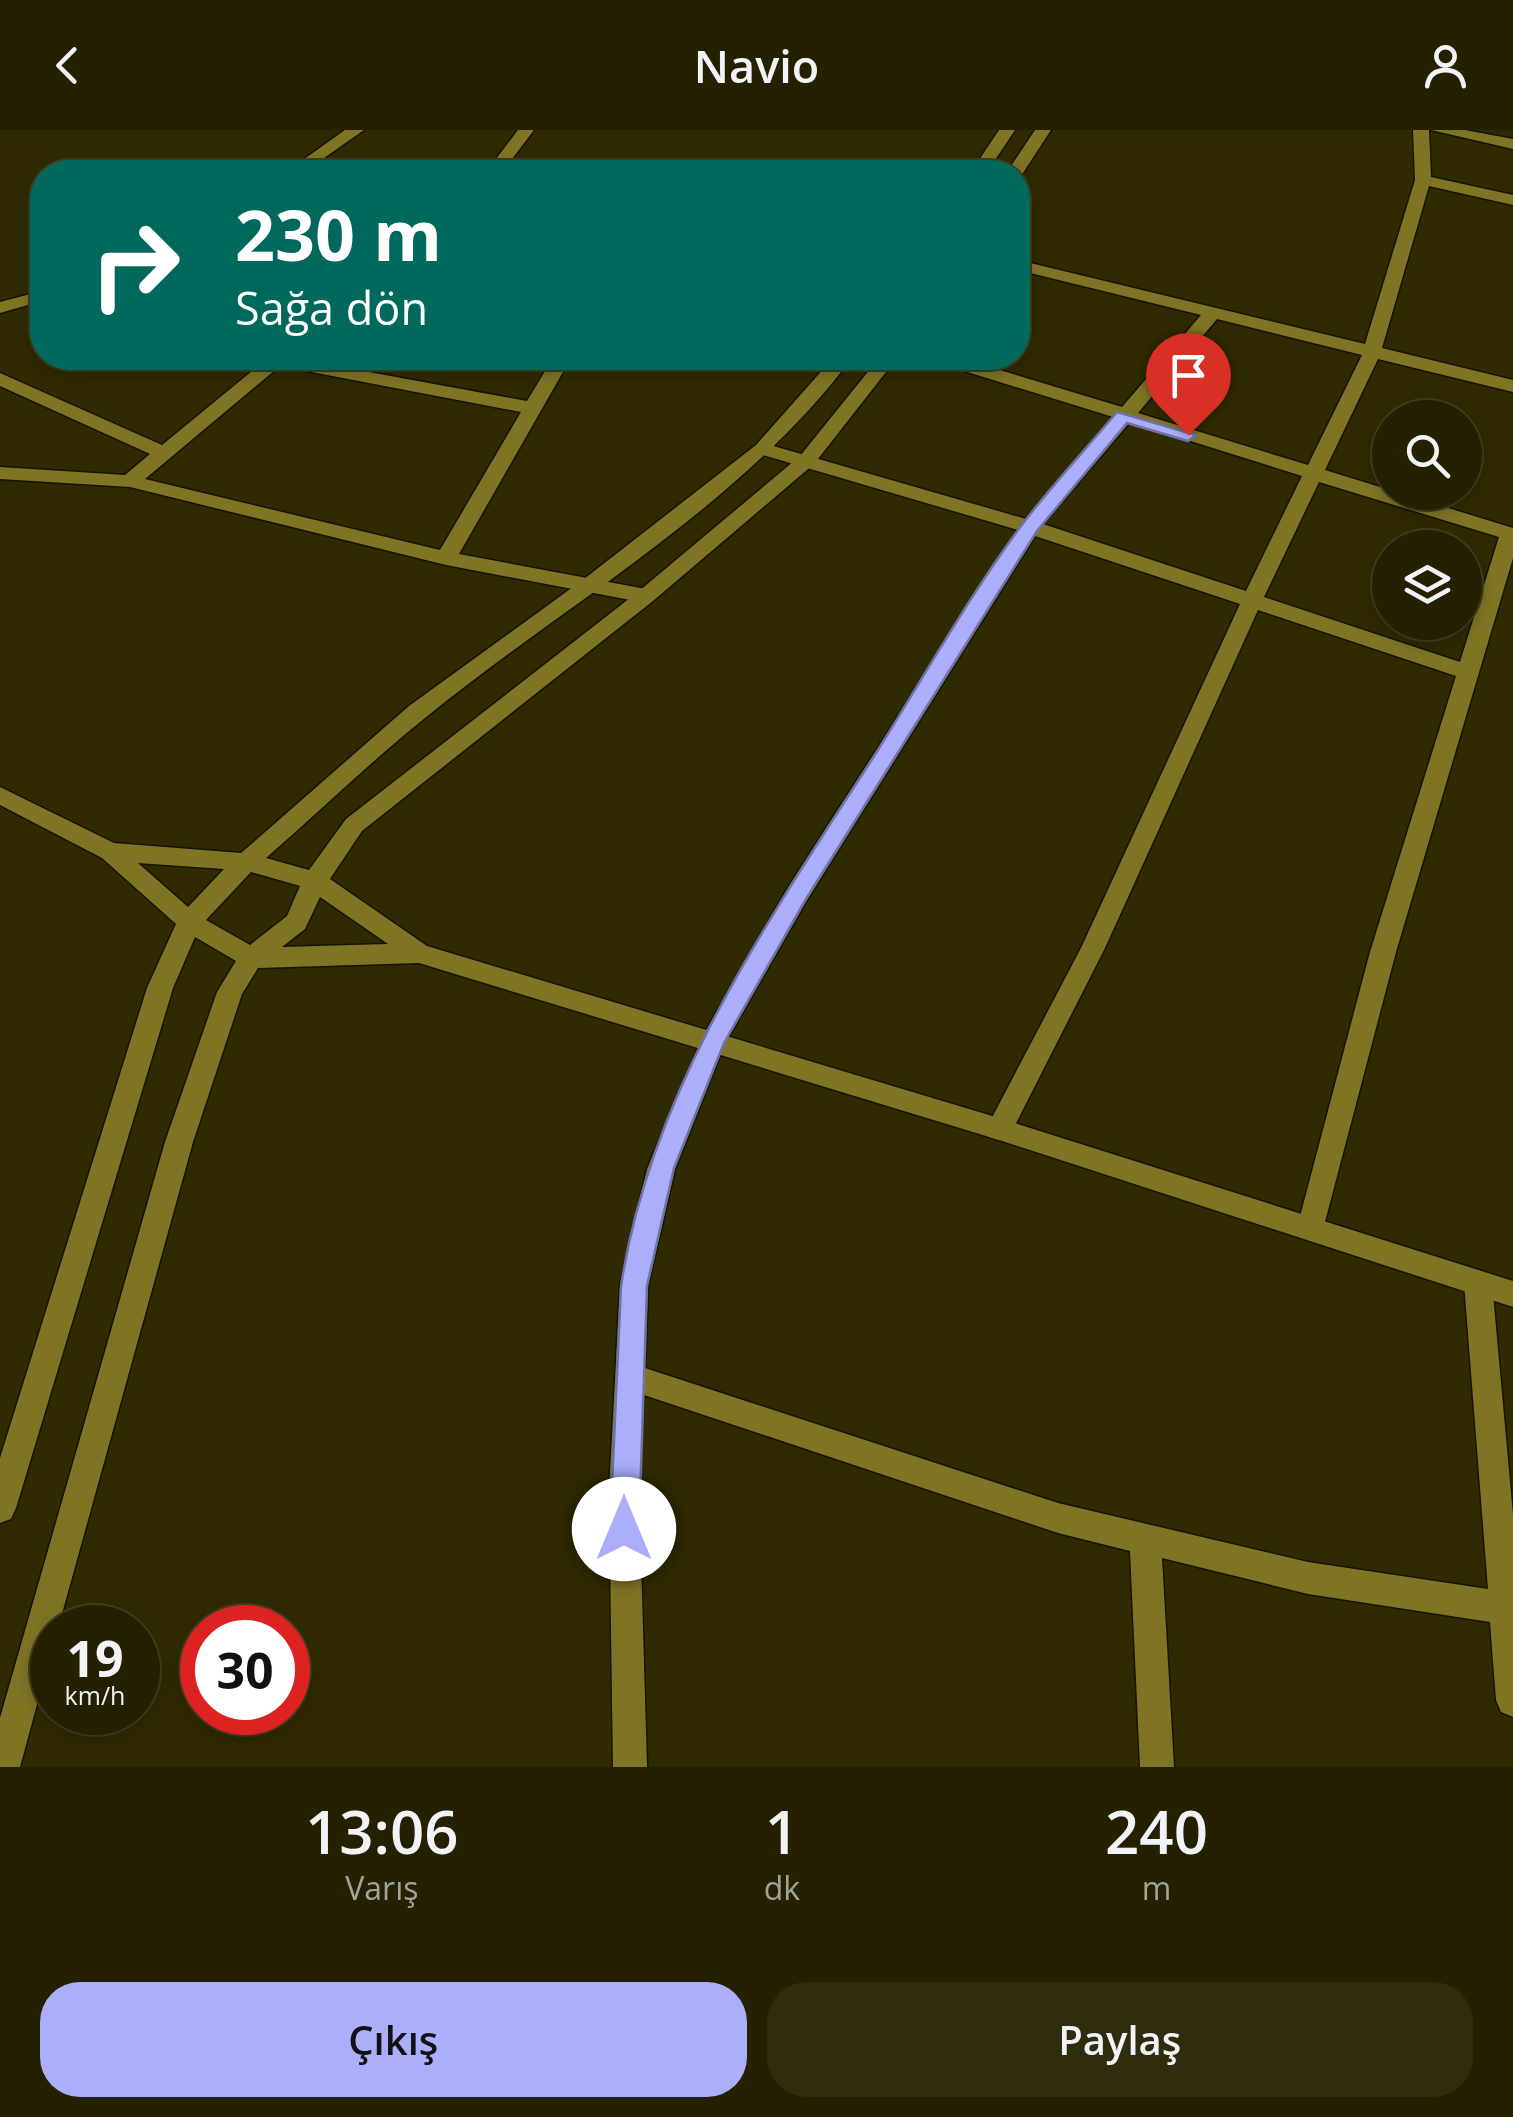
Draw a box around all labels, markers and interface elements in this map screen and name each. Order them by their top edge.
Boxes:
text: Navio [694,35,819,96]
icon: back [40,38,95,93]
icon: person [1418,38,1473,93]
text: 230 m [235,186,442,282]
icon: right [70,200,200,330]
text: Sağa dön [235,277,428,338]
pin [1146,333,1231,436]
icon: arrive [1161,348,1216,403]
map controls [1372,400,1482,640]
button: search [1372,400,1482,510]
button: layers [1372,530,1482,640]
position arrow [572,1477,676,1581]
speed limit sign: 30 [180,1605,310,1735]
text: 19 [66,1624,124,1692]
text: km/h [65,1678,125,1712]
text: 13:06 [305,1790,459,1872]
text: 1 [765,1790,799,1872]
text: 240 [1105,1790,1208,1872]
text: Varış [345,1866,418,1909]
text: dk [764,1866,800,1909]
text: m [1142,1866,1171,1909]
button: Çıkış [40,1982,747,2097]
button: Paylaş [767,1982,1473,2097]

